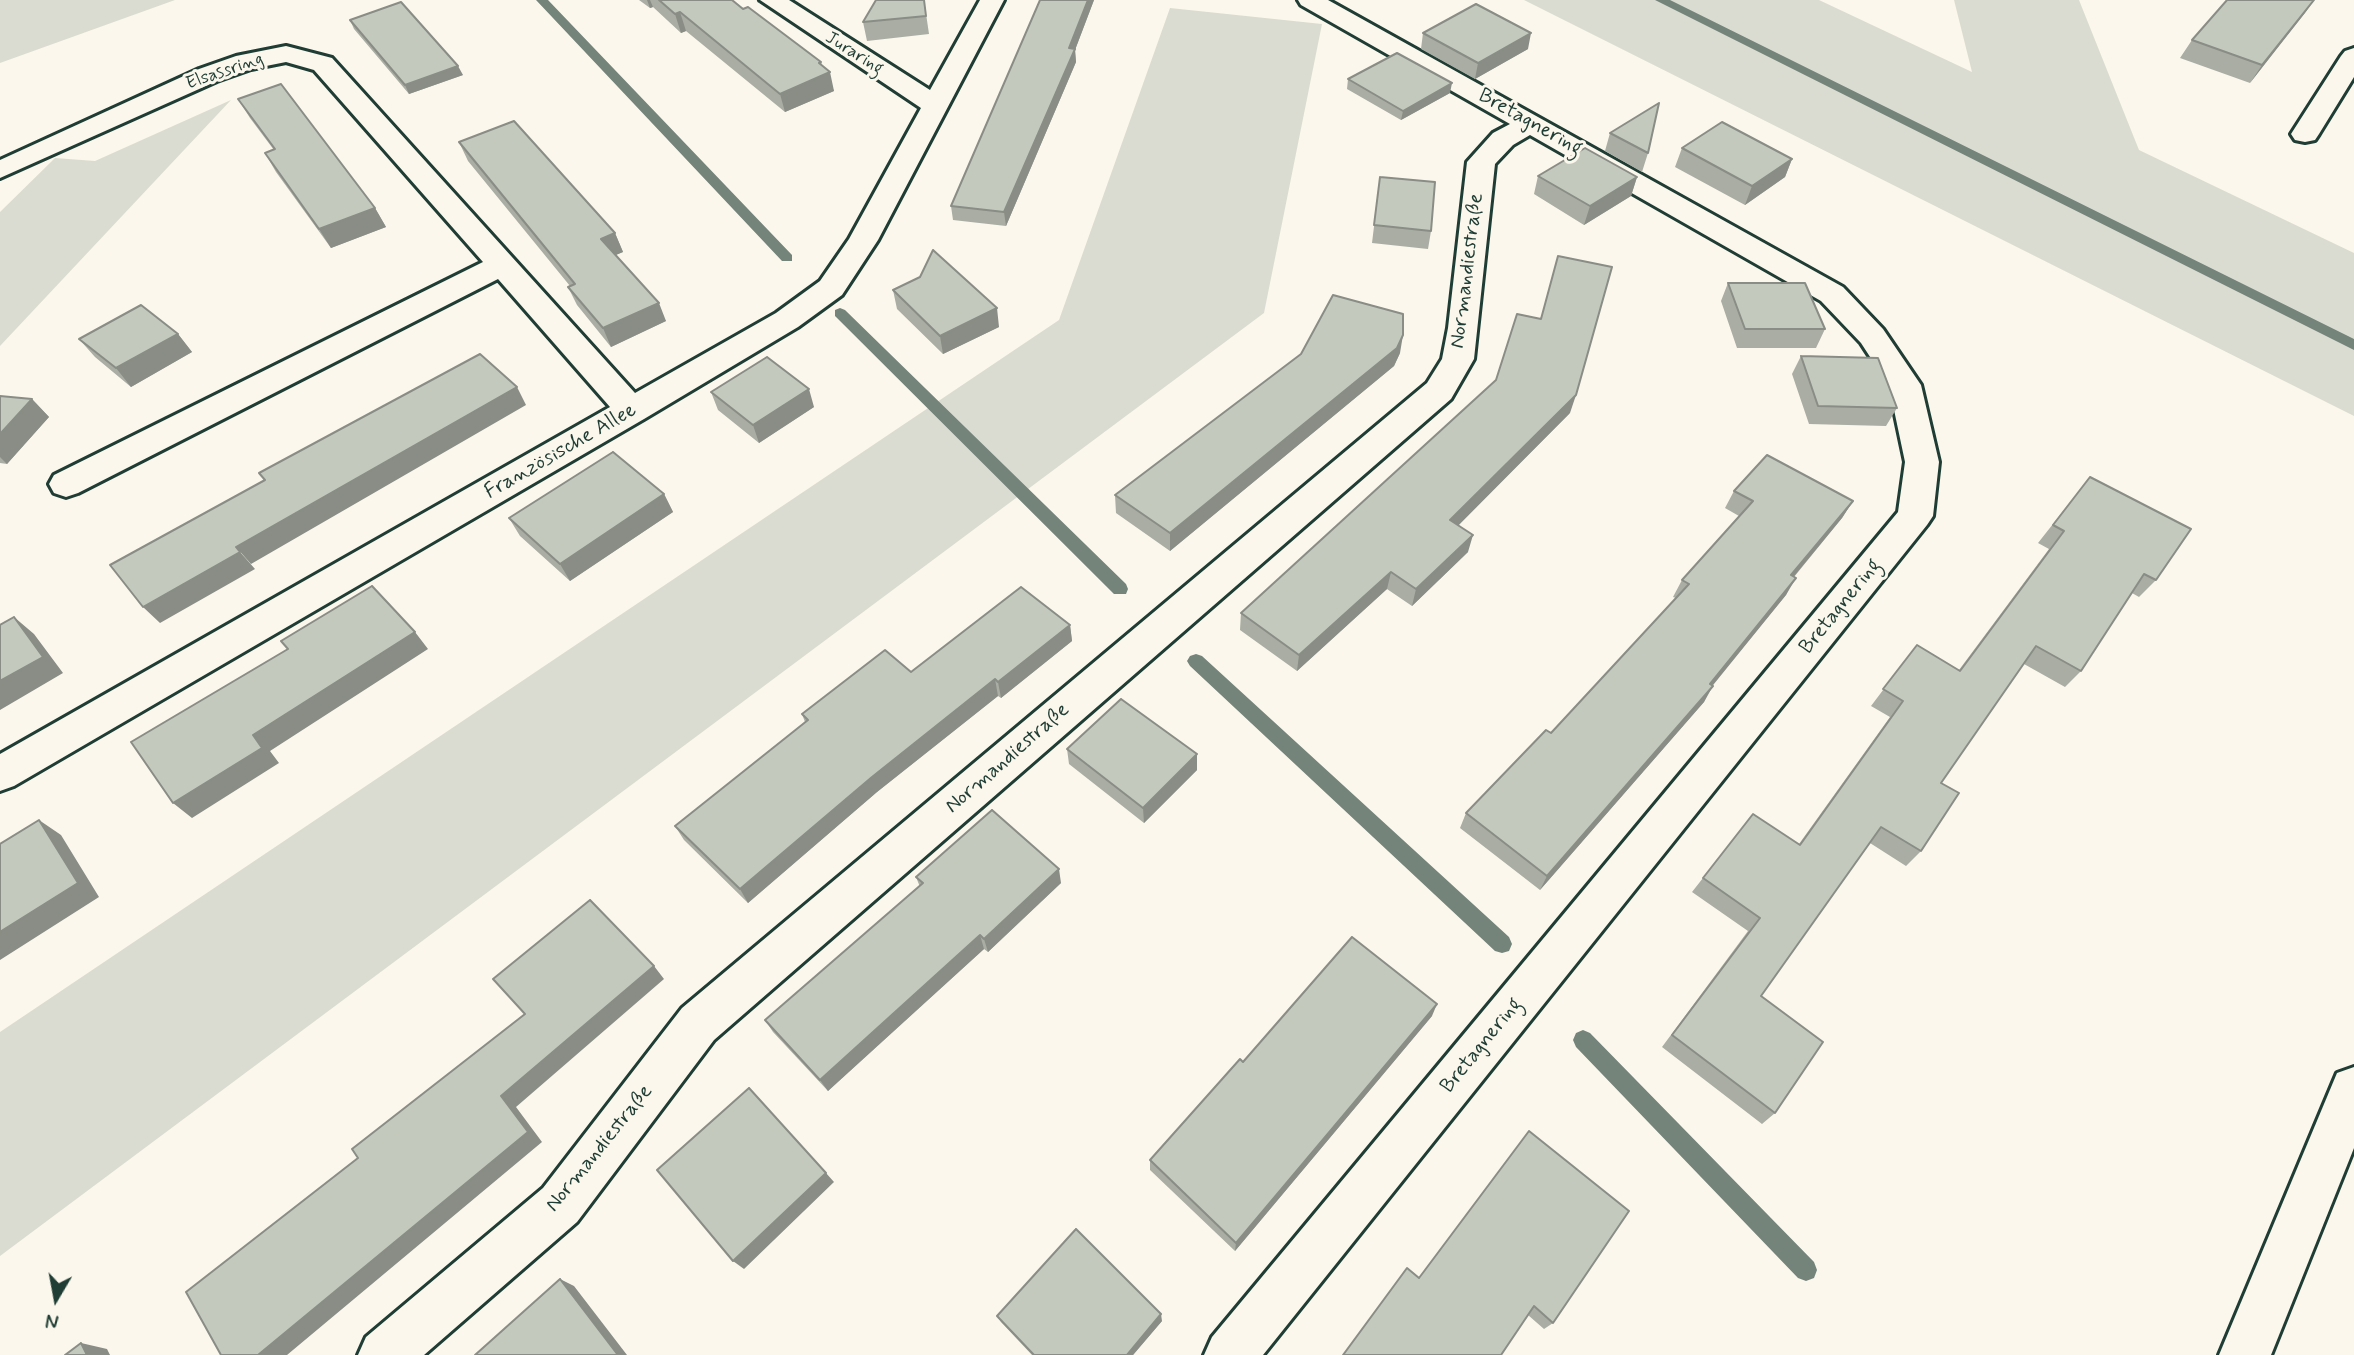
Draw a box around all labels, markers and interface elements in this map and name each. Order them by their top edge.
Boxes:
street label: Juraring [821,28,887,80]
street label: Elsassring [183,49,267,95]
street label: Bretagnering [1473,84,1587,162]
street label: Normandiestraße [1446,192,1490,350]
street label: Französische Allee [481,398,641,506]
street label: Bretagnering [1795,554,1887,660]
street label: Normandiestraße [941,698,1075,820]
street label: Bretagnering [1436,993,1528,1099]
street label: Normandiestraße [541,1080,659,1218]
north arrow [21,1264,91,1334]
text: N [44,1307,61,1334]

